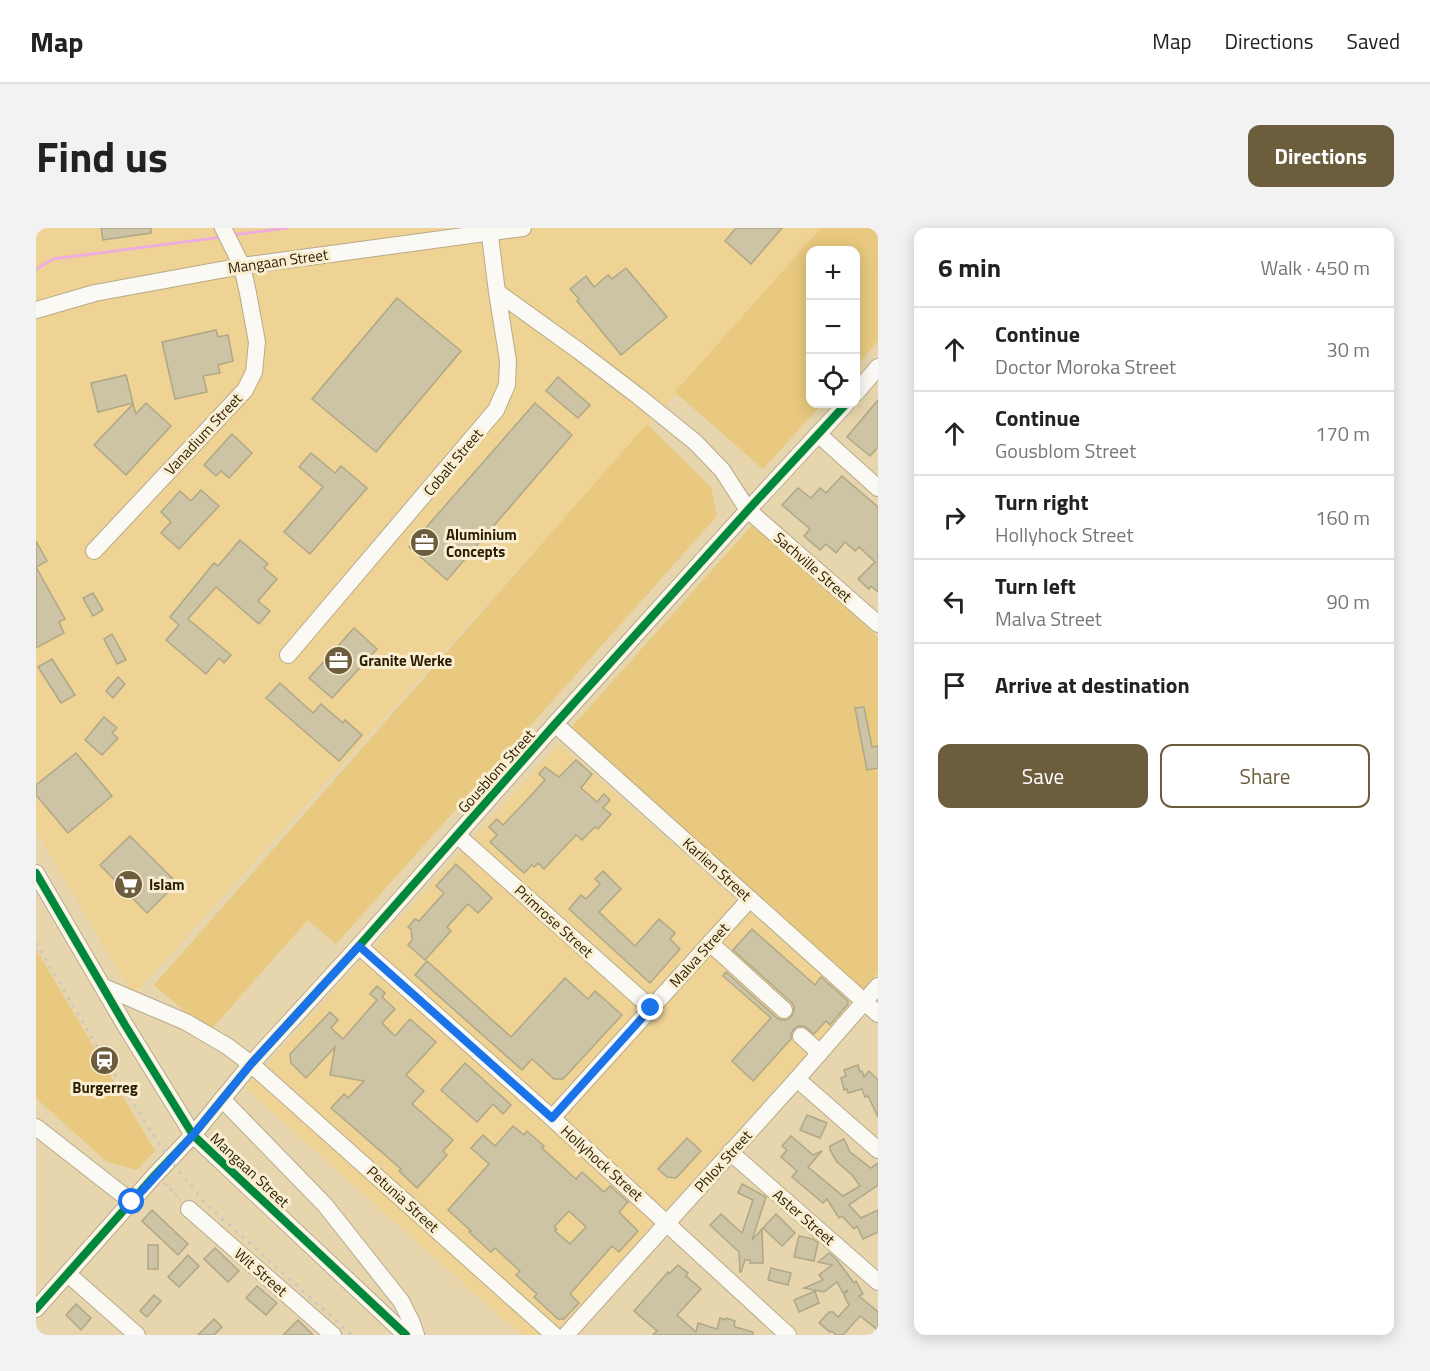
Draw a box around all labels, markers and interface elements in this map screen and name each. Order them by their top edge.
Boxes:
text: Map [30,20,84,63]
text: Map [1152,25,1192,57]
text: Directions [1225,25,1314,57]
text: Saved [1347,25,1400,57]
text: Find us [36,124,168,188]
button: Directions [1248,125,1394,187]
street label: Mangaan Street [226,242,330,279]
map controls [806,246,860,408]
button: + [806,246,860,300]
text: 6 min [938,248,1001,287]
text: Walk · 450 m [1261,252,1370,283]
button: − [806,300,860,354]
text: Continue [995,317,1080,351]
icon: ahead [938,333,971,366]
text: 30 m [1326,334,1370,365]
text: Doctor Moroka Street [995,351,1176,382]
button: locate [806,354,860,408]
street label: Vanadium Street [159,387,248,480]
text: Continue [995,401,1080,435]
icon: ahead [938,417,971,450]
text: 170 m [1315,418,1370,449]
street label: Cobalt Street [418,423,489,501]
text: Gousblom Street [995,435,1136,466]
text: Turn right [995,485,1089,519]
icon: right [938,501,971,534]
text: 160 m [1315,502,1370,533]
text: Hollyhock Street [995,519,1133,550]
place label: Aluminium Concepts [446,523,517,563]
street label: Sachville Street [769,526,858,608]
office icon: Aluminium Concepts [409,527,441,559]
text: Turn left [995,569,1076,603]
icon: left [938,585,971,618]
text: 90 m [1326,586,1370,617]
text: Malva Street [995,603,1102,634]
office icon: Granite Werke [322,644,354,676]
place label: Granite Werke [359,649,452,672]
text: Arrive at destination [995,668,1190,702]
icon: arrive [938,669,971,702]
street label: Gousblom Street [452,723,540,818]
button: Save [938,744,1148,808]
button: Share [1160,744,1370,808]
street label: Karlien Street [678,832,757,907]
supermarket icon: Islam [112,868,144,900]
place label: Islam [149,873,185,896]
street label: Primrose Street [509,879,599,963]
street label: Malva Street [664,917,735,992]
route end [637,994,663,1020]
station icon: Burgerreg [89,1044,121,1076]
place label: Burgerreg [72,1076,138,1099]
street label: Hollyhock Street [556,1120,649,1207]
street label: Phlox Street [689,1124,758,1197]
street label: Mangaan Street [205,1127,295,1213]
street label: Petunia Street [362,1160,445,1238]
street label: Aster Street [768,1183,841,1251]
route start [118,1188,144,1214]
street label: Wit Street [229,1242,293,1302]

